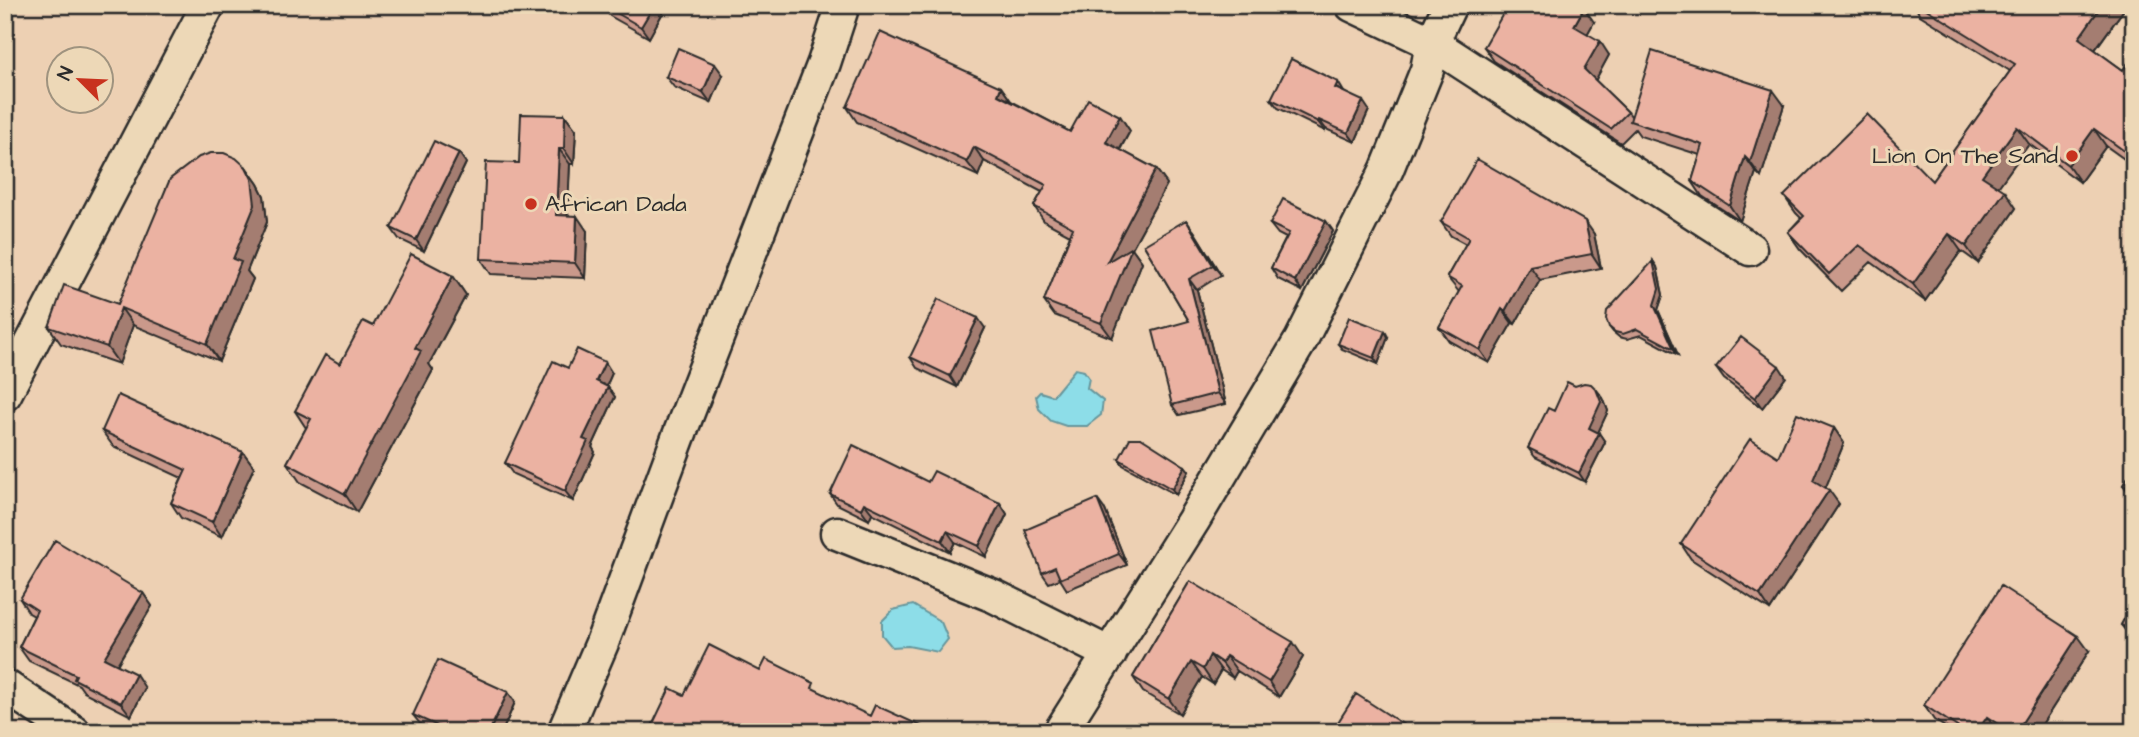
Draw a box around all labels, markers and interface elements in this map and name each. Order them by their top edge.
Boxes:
north arrow [46,46,116,116]
text: N [51,63,81,85]
place label: Lion On The Sand [1872,140,2058,172]
marker: Lion On The Sand [2064,148,2080,164]
place label: African Dada [545,188,687,220]
marker: African Dada [523,196,539,212]

